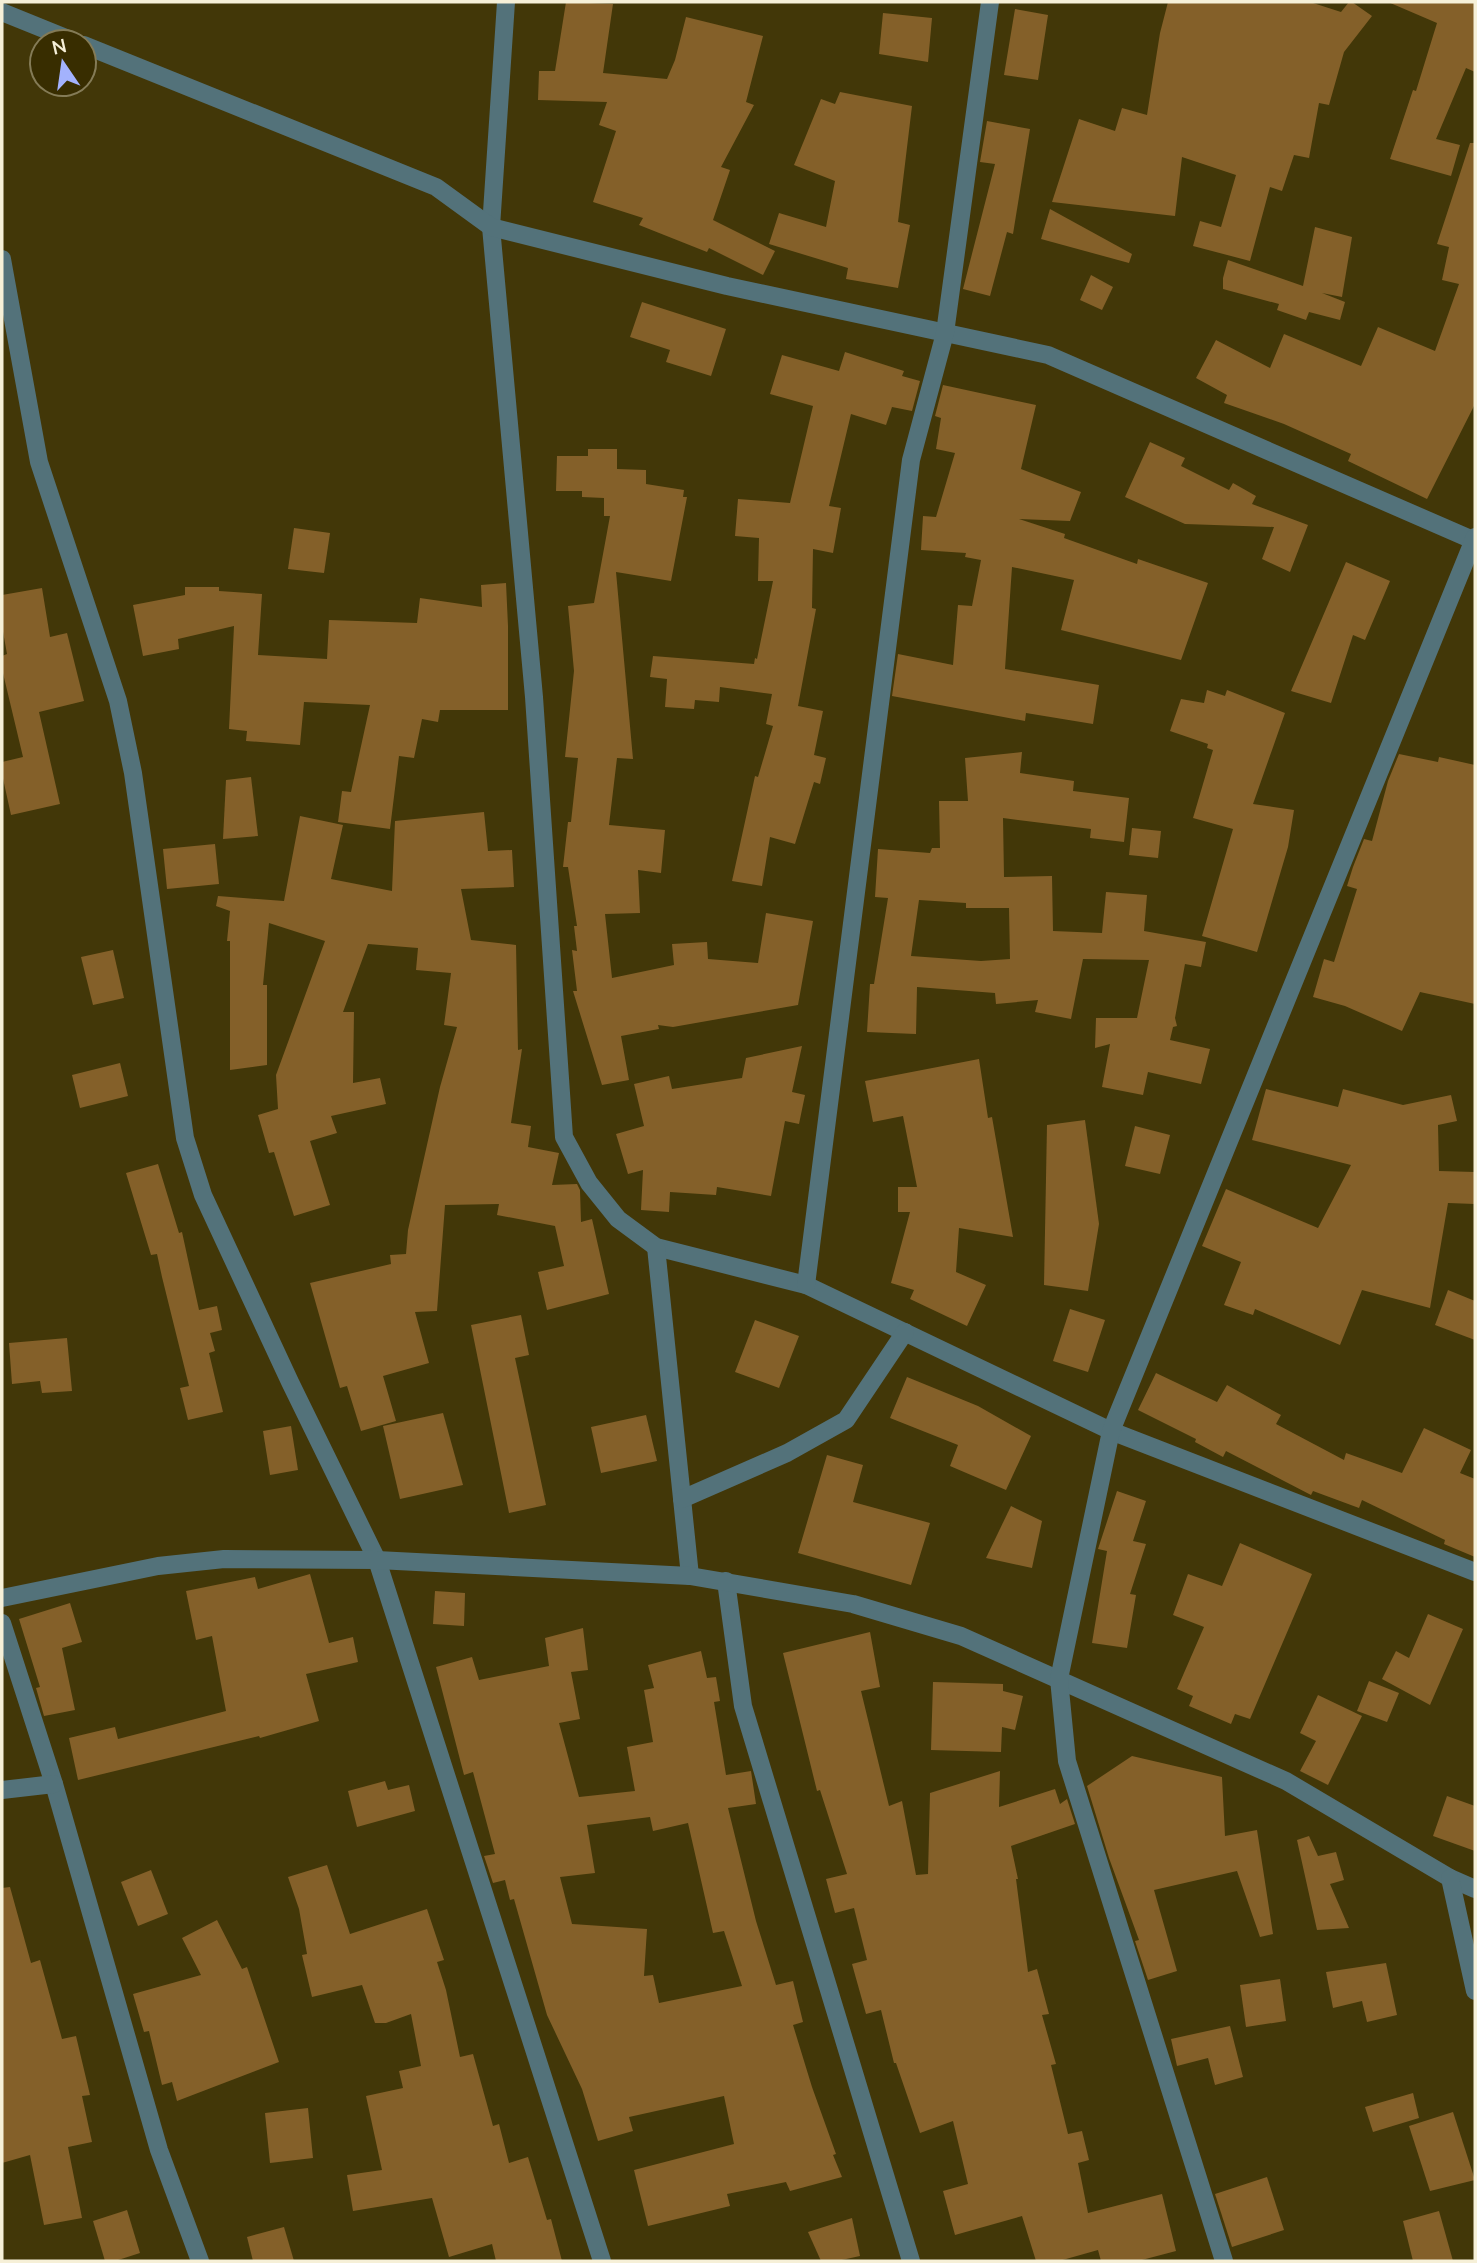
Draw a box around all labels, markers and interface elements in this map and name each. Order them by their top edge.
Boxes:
north arrow [28,28,98,98]
text: N [50,33,69,62]

